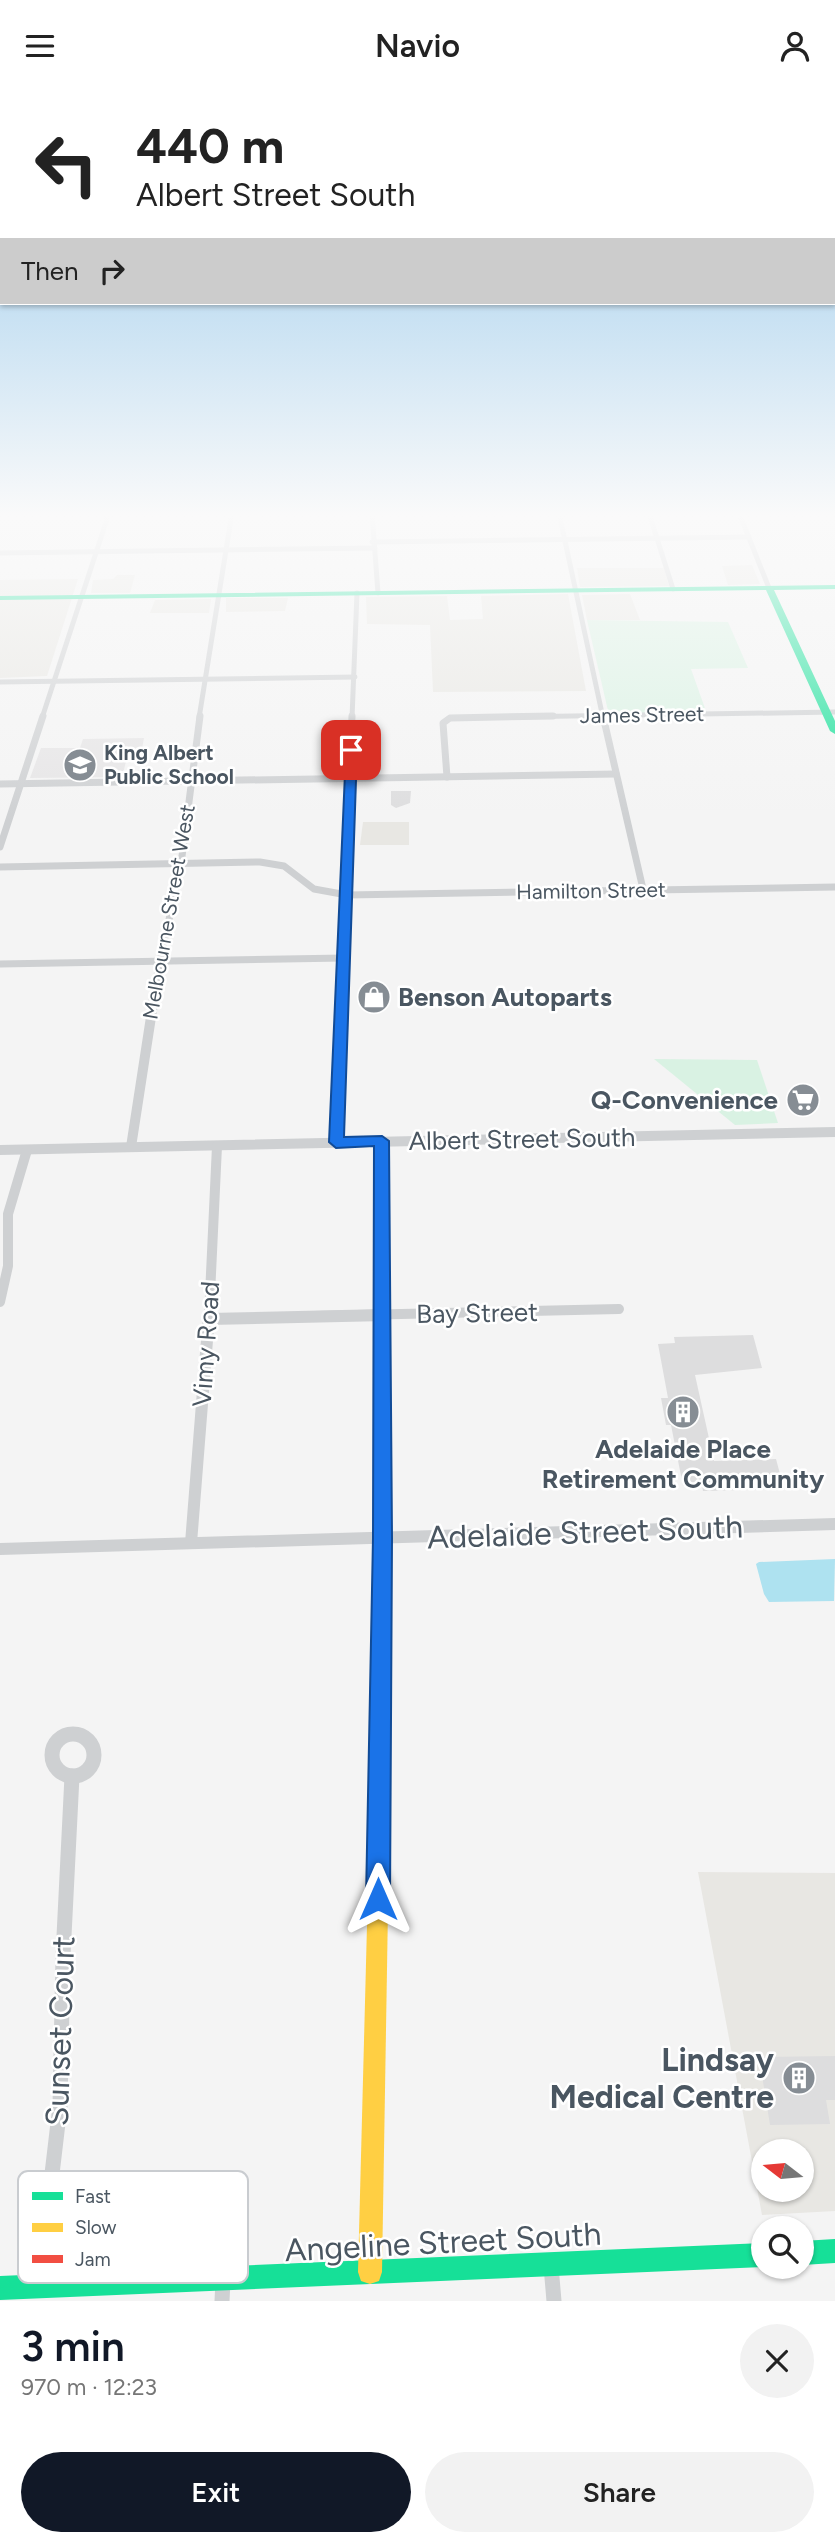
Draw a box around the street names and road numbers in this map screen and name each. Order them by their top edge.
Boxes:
street label: James Street [579,701,705,728]
street label: Melbourne Street West [137,802,200,1021]
street label: Hamilton Street [516,877,666,904]
street label: Albert Street South [408,1121,636,1157]
street label: Vimy Road [186,1280,226,1408]
street label: Bay Street [416,1296,538,1330]
street label: Adelaide Street South [426,1507,744,1557]
street label: Sunset Court [38,1935,82,2127]
street label: Angeline Street South [284,2215,602,2269]

